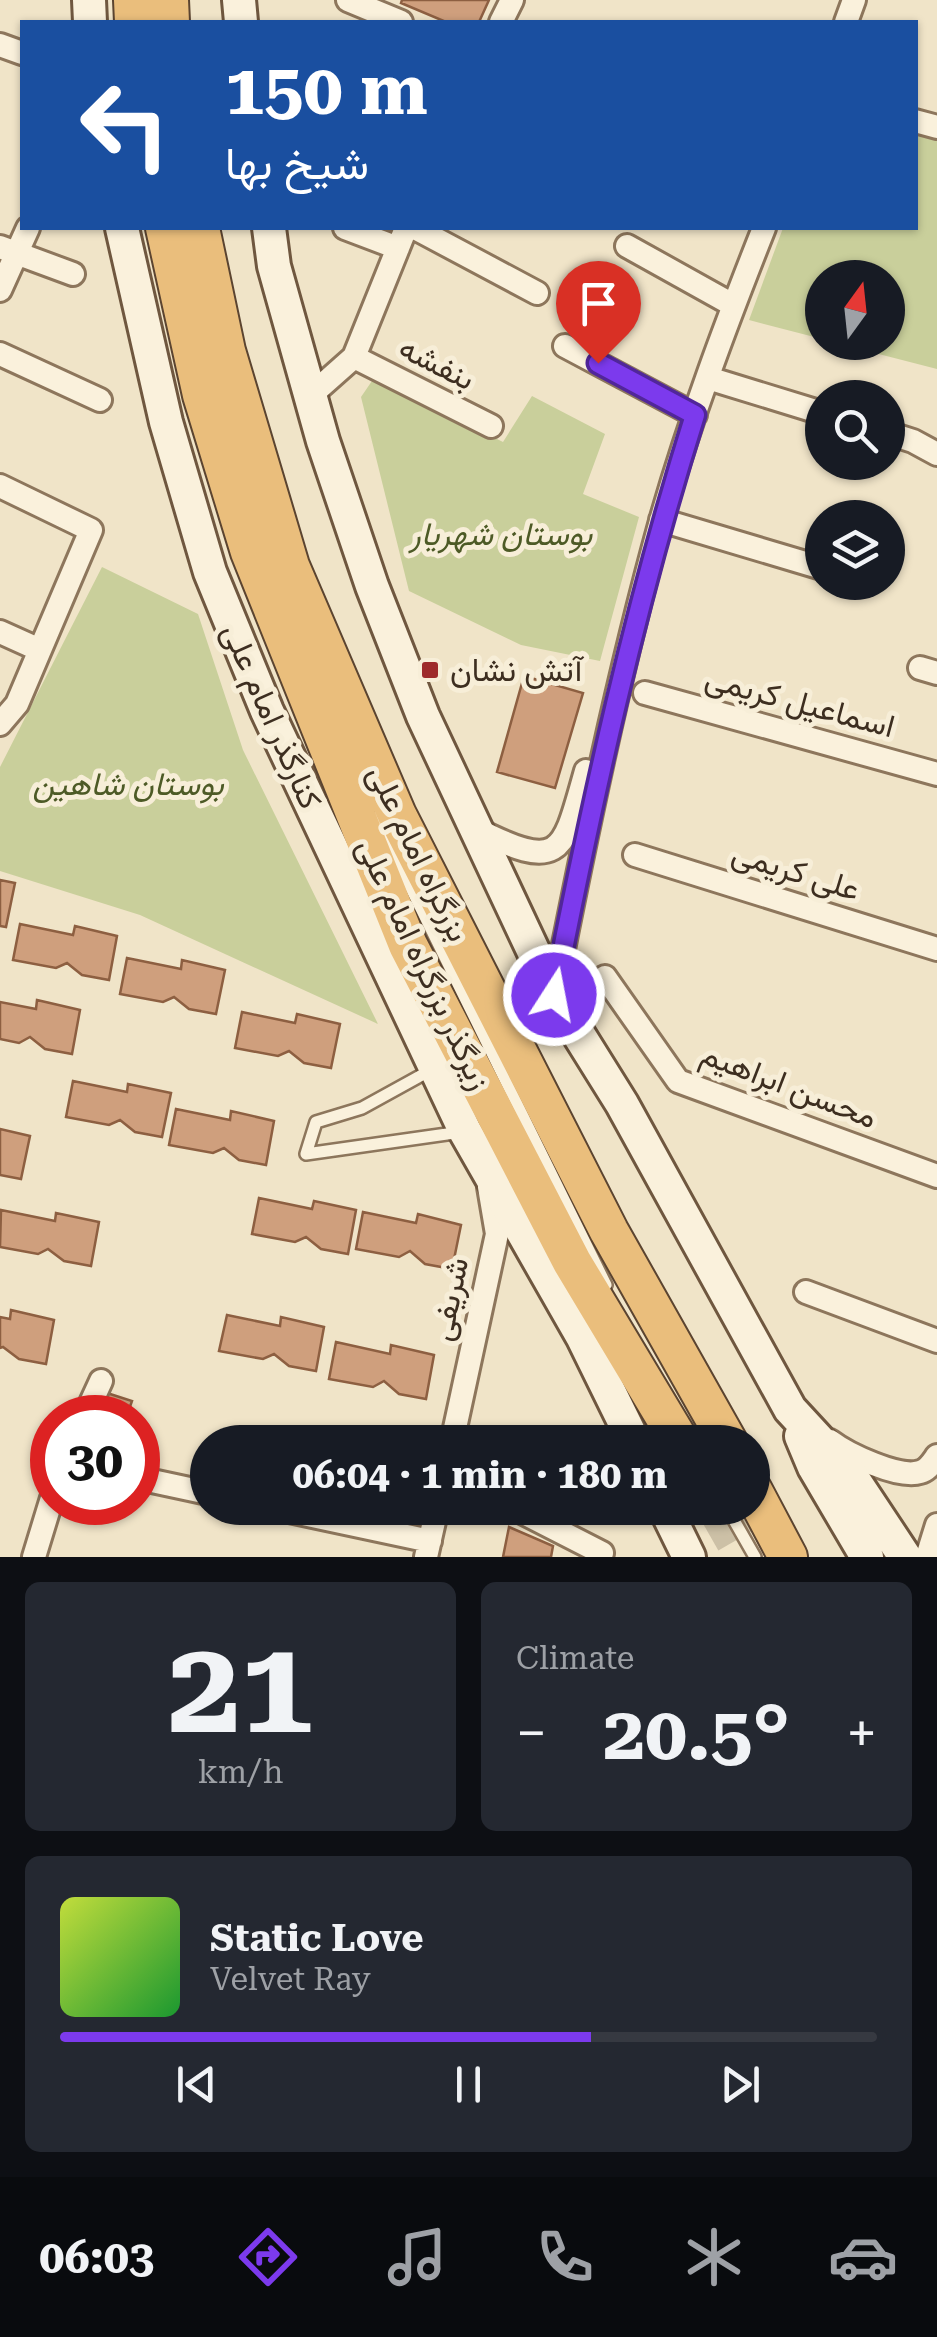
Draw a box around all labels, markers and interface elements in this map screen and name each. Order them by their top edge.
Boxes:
text: 150 m [225,49,428,131]
icon: left [60,60,190,190]
text: شیخ بها [225,137,369,190]
north arrow [805,260,905,360]
map controls [805,260,905,600]
pin [556,261,641,364]
icon: arrive [571,276,626,331]
street label: بنفشه [393,328,481,398]
button: search [805,380,905,480]
button: layers [805,500,905,600]
park label: بوستان شهریار [408,515,594,554]
street label: کنارگذر امام علی [212,617,330,816]
place label: آتش نشان [450,651,585,689]
street label: اسماعیل کریمی [701,658,899,746]
marker: آتش نشان [419,659,441,681]
street label: بزرگراه امام علی [358,759,478,948]
park label: بوستان شاهین [33,765,225,804]
street label: زیرگذر بزرگراه امام علی [347,832,499,1097]
street label: علی کریمی [727,834,865,909]
position arrow [502,943,606,1047]
street label: محسن ابراهیم [695,1034,882,1138]
street label: شریفی [422,1254,477,1344]
speed limit sign: 30 [30,1395,160,1525]
text: 06:04 · 1 min · 180 m [293,1453,667,1497]
text: 21 [168,1611,313,1764]
text: Climate [516,1639,634,1677]
text: 20.5° [603,1689,790,1777]
text: − [516,1701,547,1765]
text: + [846,1701,877,1765]
text: km/h [198,1753,283,1791]
text: Static Love [210,1916,423,1960]
text: Velvet Ray [210,1960,371,1998]
icon: previous [169,2057,224,2112]
icon: pause [441,2057,496,2112]
icon: next [713,2057,768,2112]
icon: directions [233,2222,303,2292]
icon: music [382,2222,452,2292]
icon: phone [530,2222,600,2292]
icon: climate [679,2222,749,2292]
icon: car [828,2222,898,2292]
text: 06:03 [39,2231,154,2284]

